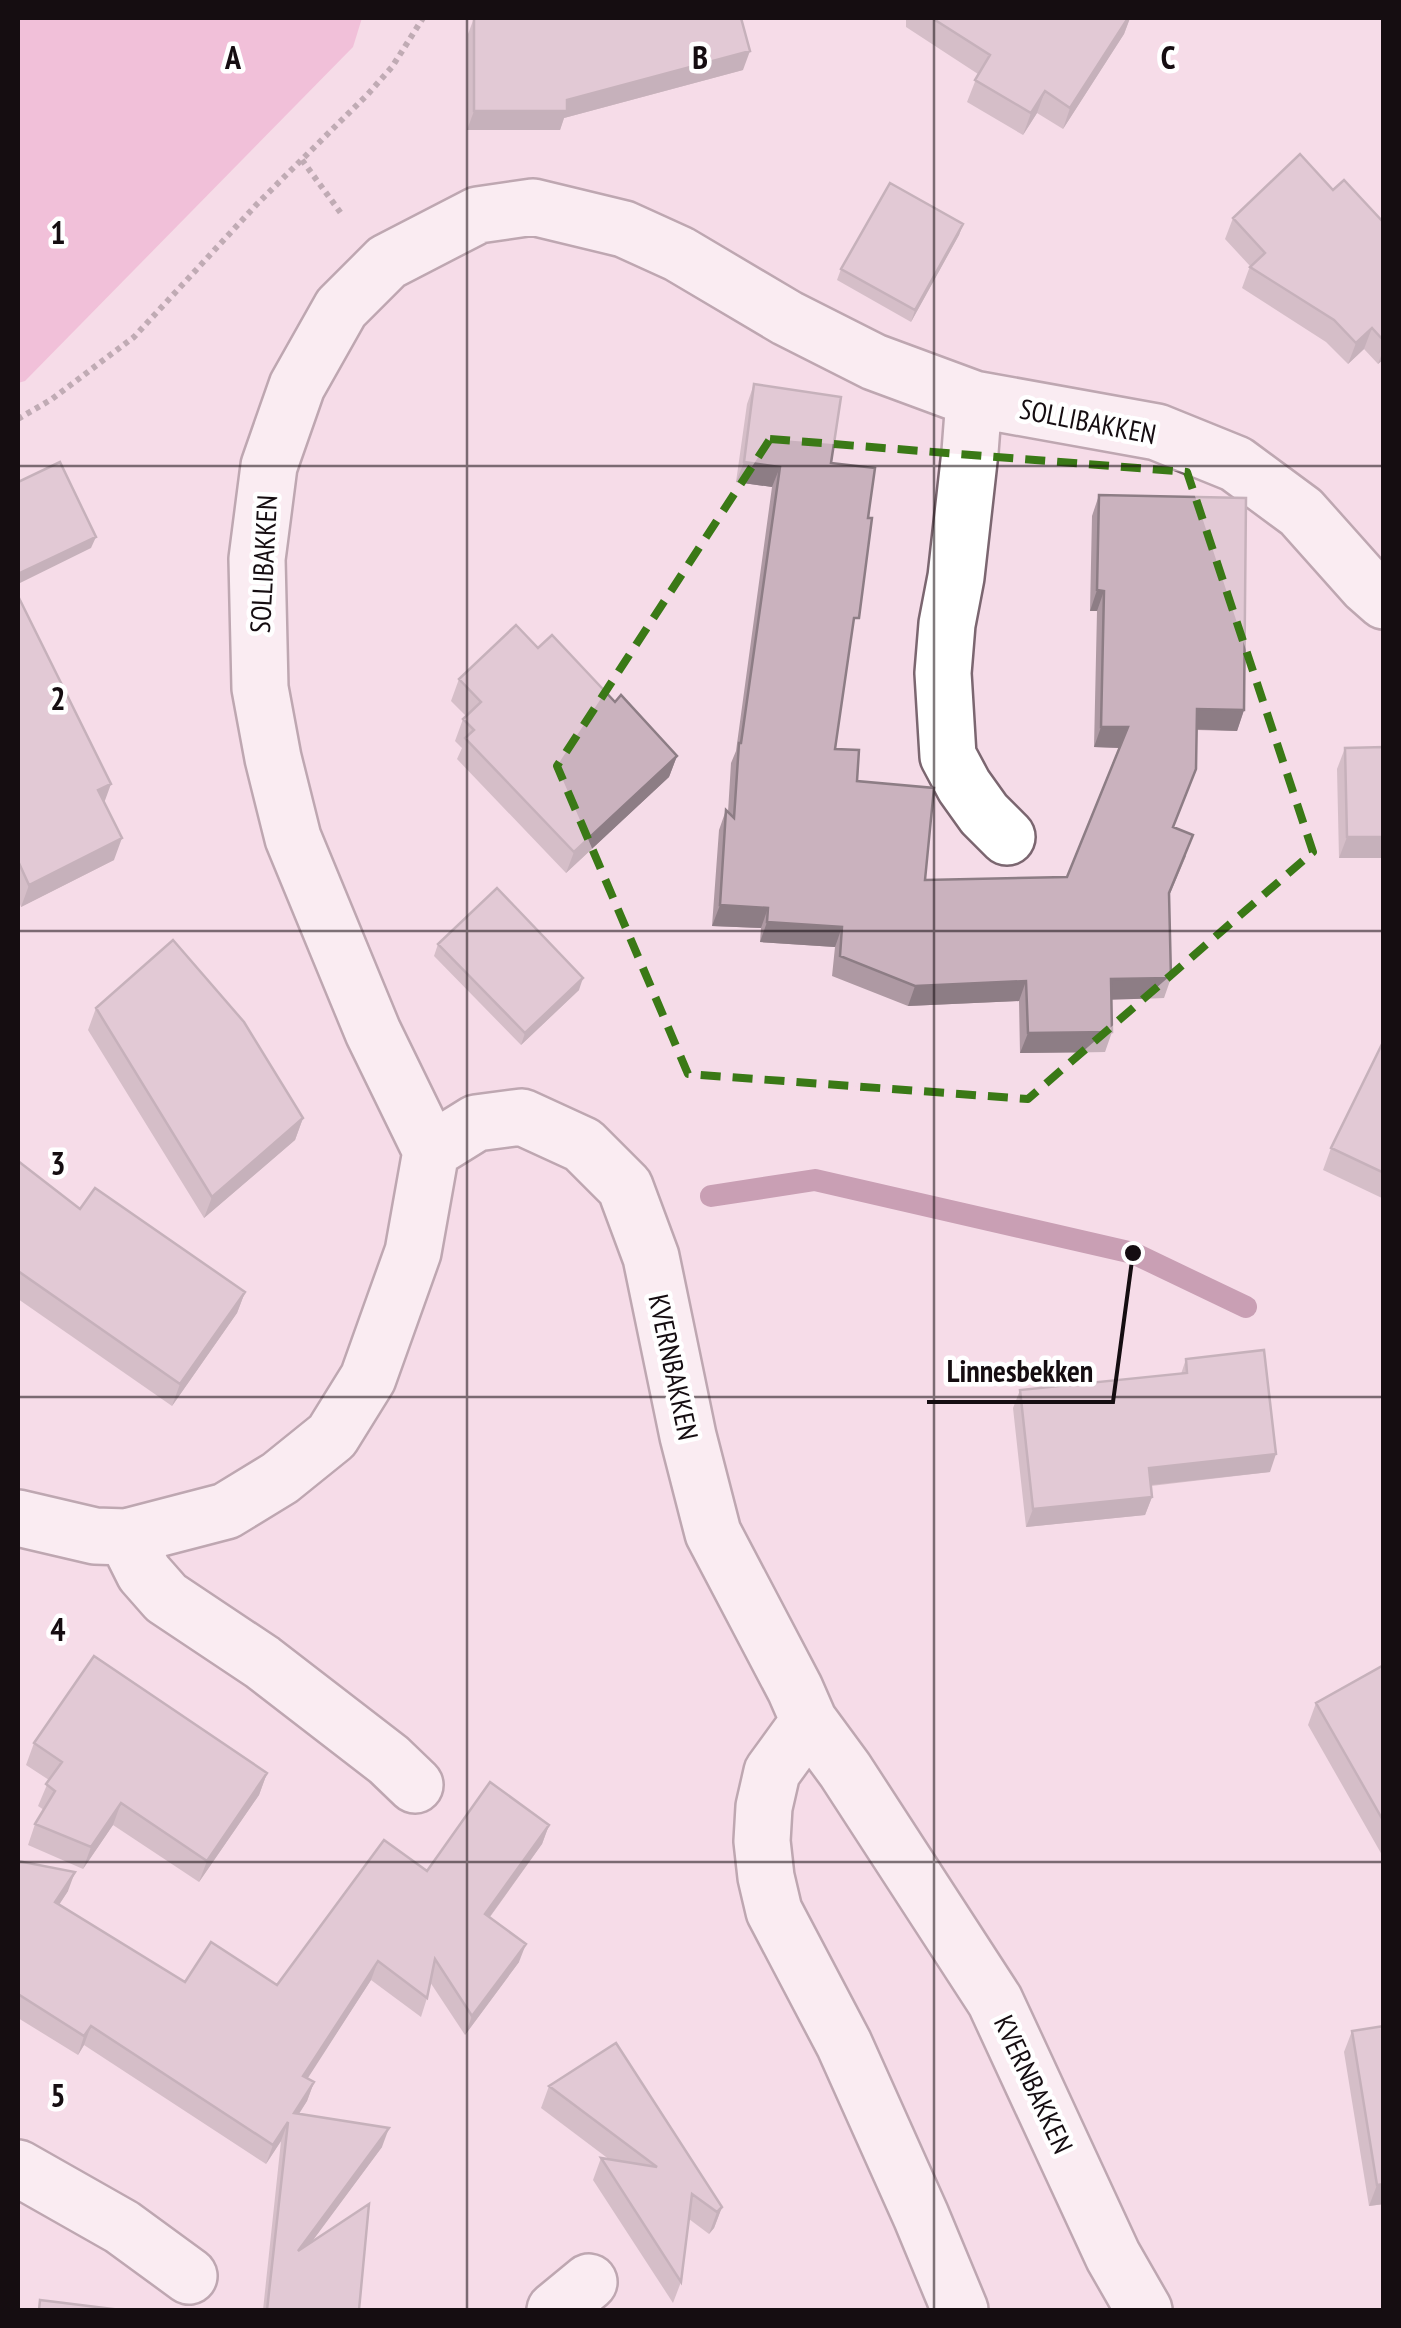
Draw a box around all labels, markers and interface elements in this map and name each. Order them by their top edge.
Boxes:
text: A [224,36,242,78]
text: B [692,36,708,78]
text: C [1161,36,1176,78]
text: 1 [50,211,66,253]
street label: SOLLIBAKKEN [1017,390,1159,452]
street label: SOLLIBAKKEN [241,494,285,634]
text: 2 [50,677,66,719]
text: 3 [50,1142,66,1184]
street label: KVERNBAKKEN [641,1291,707,1443]
callout: Linnesbekken [927,1342,1113,1402]
text: Linnesbekken [947,1351,1093,1390]
text: 4 [50,1608,66,1650]
street label: KVERNBAKKEN [986,2009,1082,2159]
text: 5 [50,2074,66,2116]

